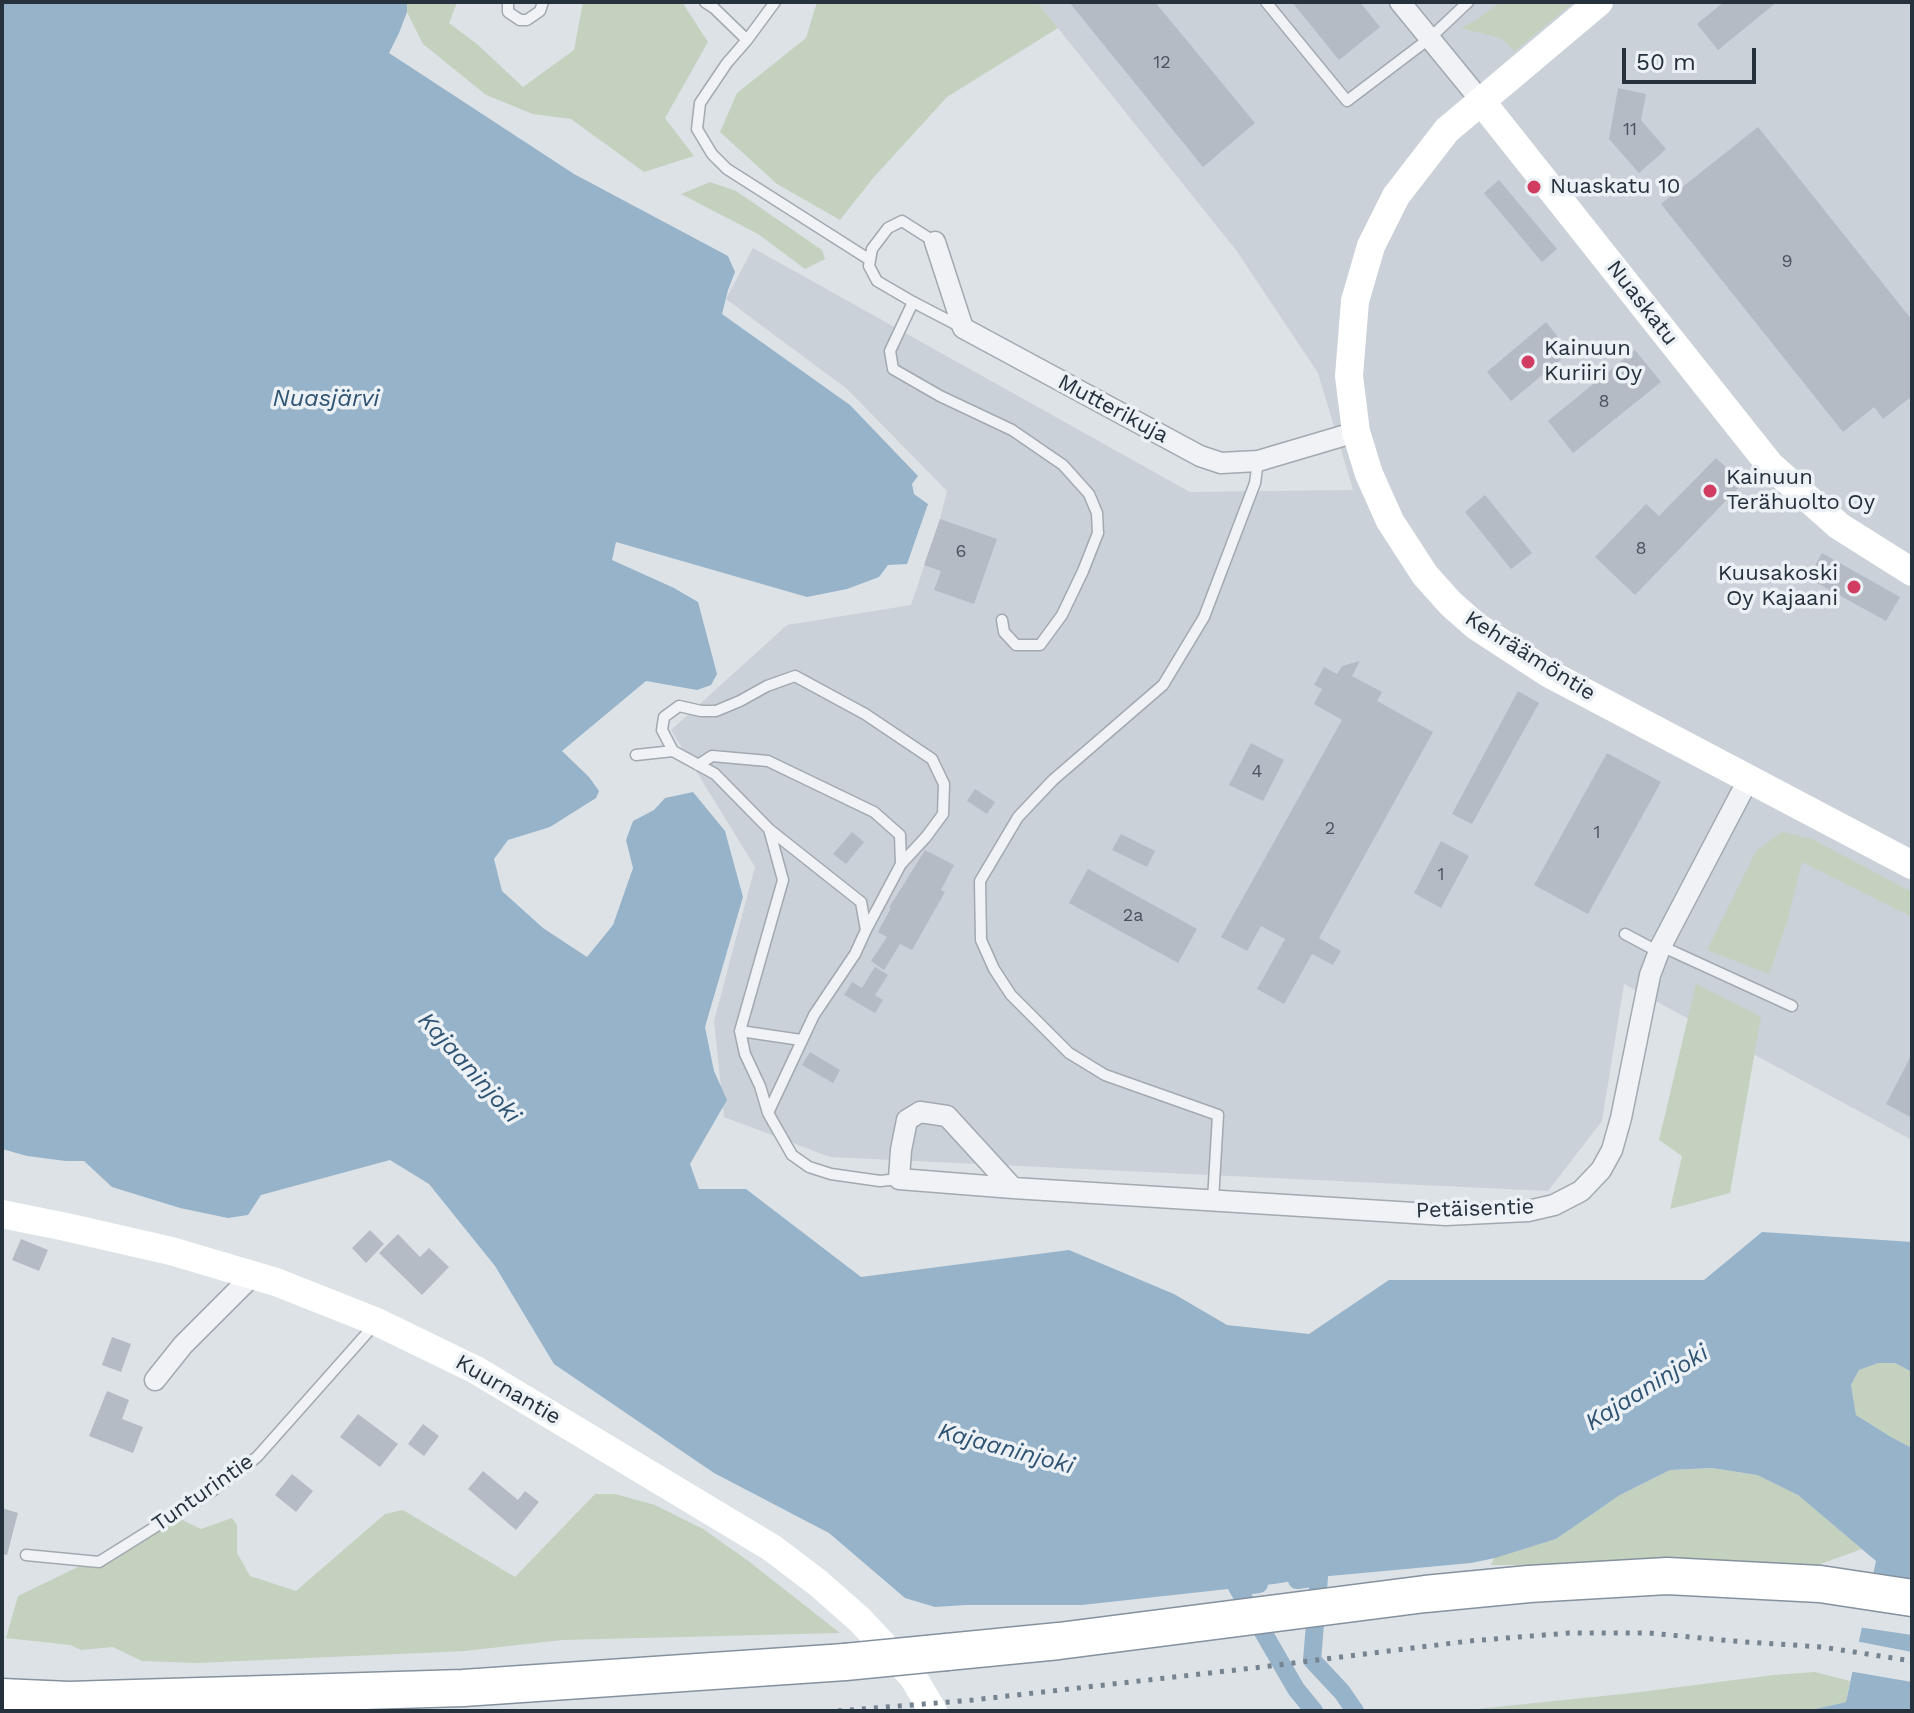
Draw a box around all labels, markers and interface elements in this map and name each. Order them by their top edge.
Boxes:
scale bar [1626,32,1760,82]
text: 50 m [1636,48,1696,76]
house number: 12 [1153,52,1171,74]
house number: 11 [1623,119,1637,141]
place label: Nuaskatu 10 [1550,174,1680,200]
marker: Nuaskatu 10 [1525,178,1543,196]
house number: 9 [1781,251,1793,273]
street label: Nuaskatu [1601,255,1683,351]
place label: Kainuun Kuriiri Oy [1544,336,1642,388]
marker: Kainuun Kuriiri Oy [1519,353,1537,371]
street label: Mutterikuja [1053,369,1173,449]
water label: Nuasjärvi [273,385,379,413]
house number: 8 [1598,391,1610,413]
place label: Kainuun Terähuolto Oy [1726,465,1875,516]
marker: Kainuun Terähuolto Oy [1701,482,1719,500]
house number: 8 [1635,538,1647,560]
house number: 6 [956,541,966,563]
place label: Kuusakoski Oy Kajaani [1718,561,1838,612]
marker: Kuusakoski Oy Kajaani [1845,578,1863,596]
street label: Kehräämöntie [1460,605,1600,707]
house number: 4 [1252,761,1262,783]
house number: 2 [1325,818,1335,840]
house number: 1 [1593,822,1601,844]
house number: 1 [1437,864,1445,886]
house number: 2a [1123,905,1143,927]
water label: Kajaaninjoki [412,1007,526,1129]
street label: Petäisentie [1415,1194,1535,1224]
water label: Kajaaninjoki [1580,1339,1714,1437]
street label: Kuurnantie [451,1349,565,1431]
water label: Kajaaninjoki [935,1417,1077,1481]
street label: Tunturintie [147,1448,259,1538]

